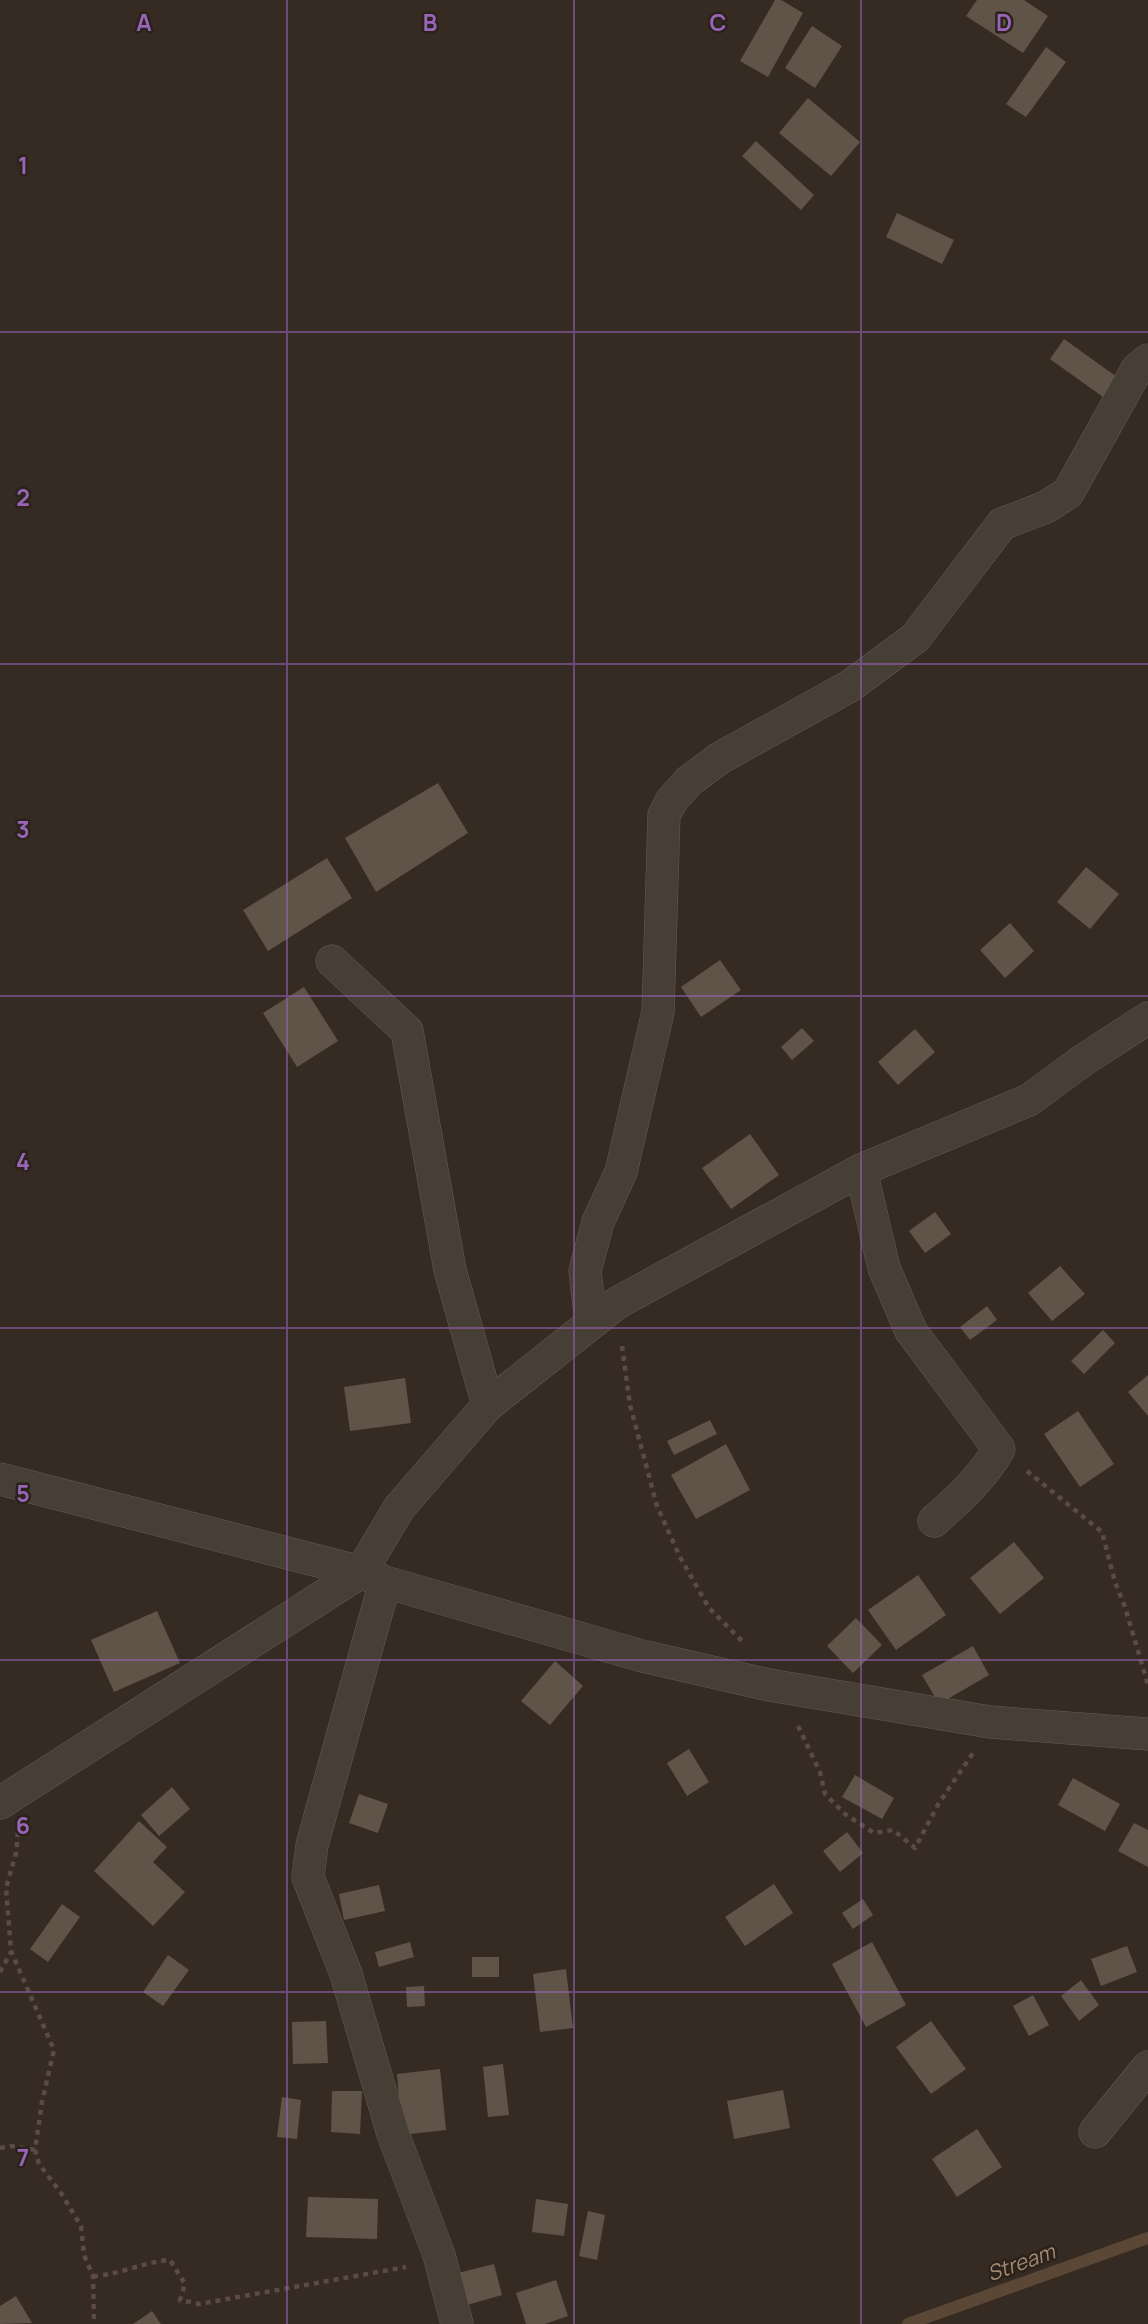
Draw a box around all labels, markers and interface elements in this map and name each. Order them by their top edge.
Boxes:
text: A [136,6,152,38]
text: B [423,6,437,38]
text: C [710,6,727,38]
text: D [996,6,1012,38]
text: 1 [18,149,28,181]
text: 2 [16,481,30,513]
text: 3 [16,813,30,845]
text: 4 [16,1145,30,1177]
text: 5 [16,1477,30,1509]
text: 6 [16,1809,30,1841]
text: 7 [17,2141,29,2173]
water label: Stream [983,2236,1060,2287]

